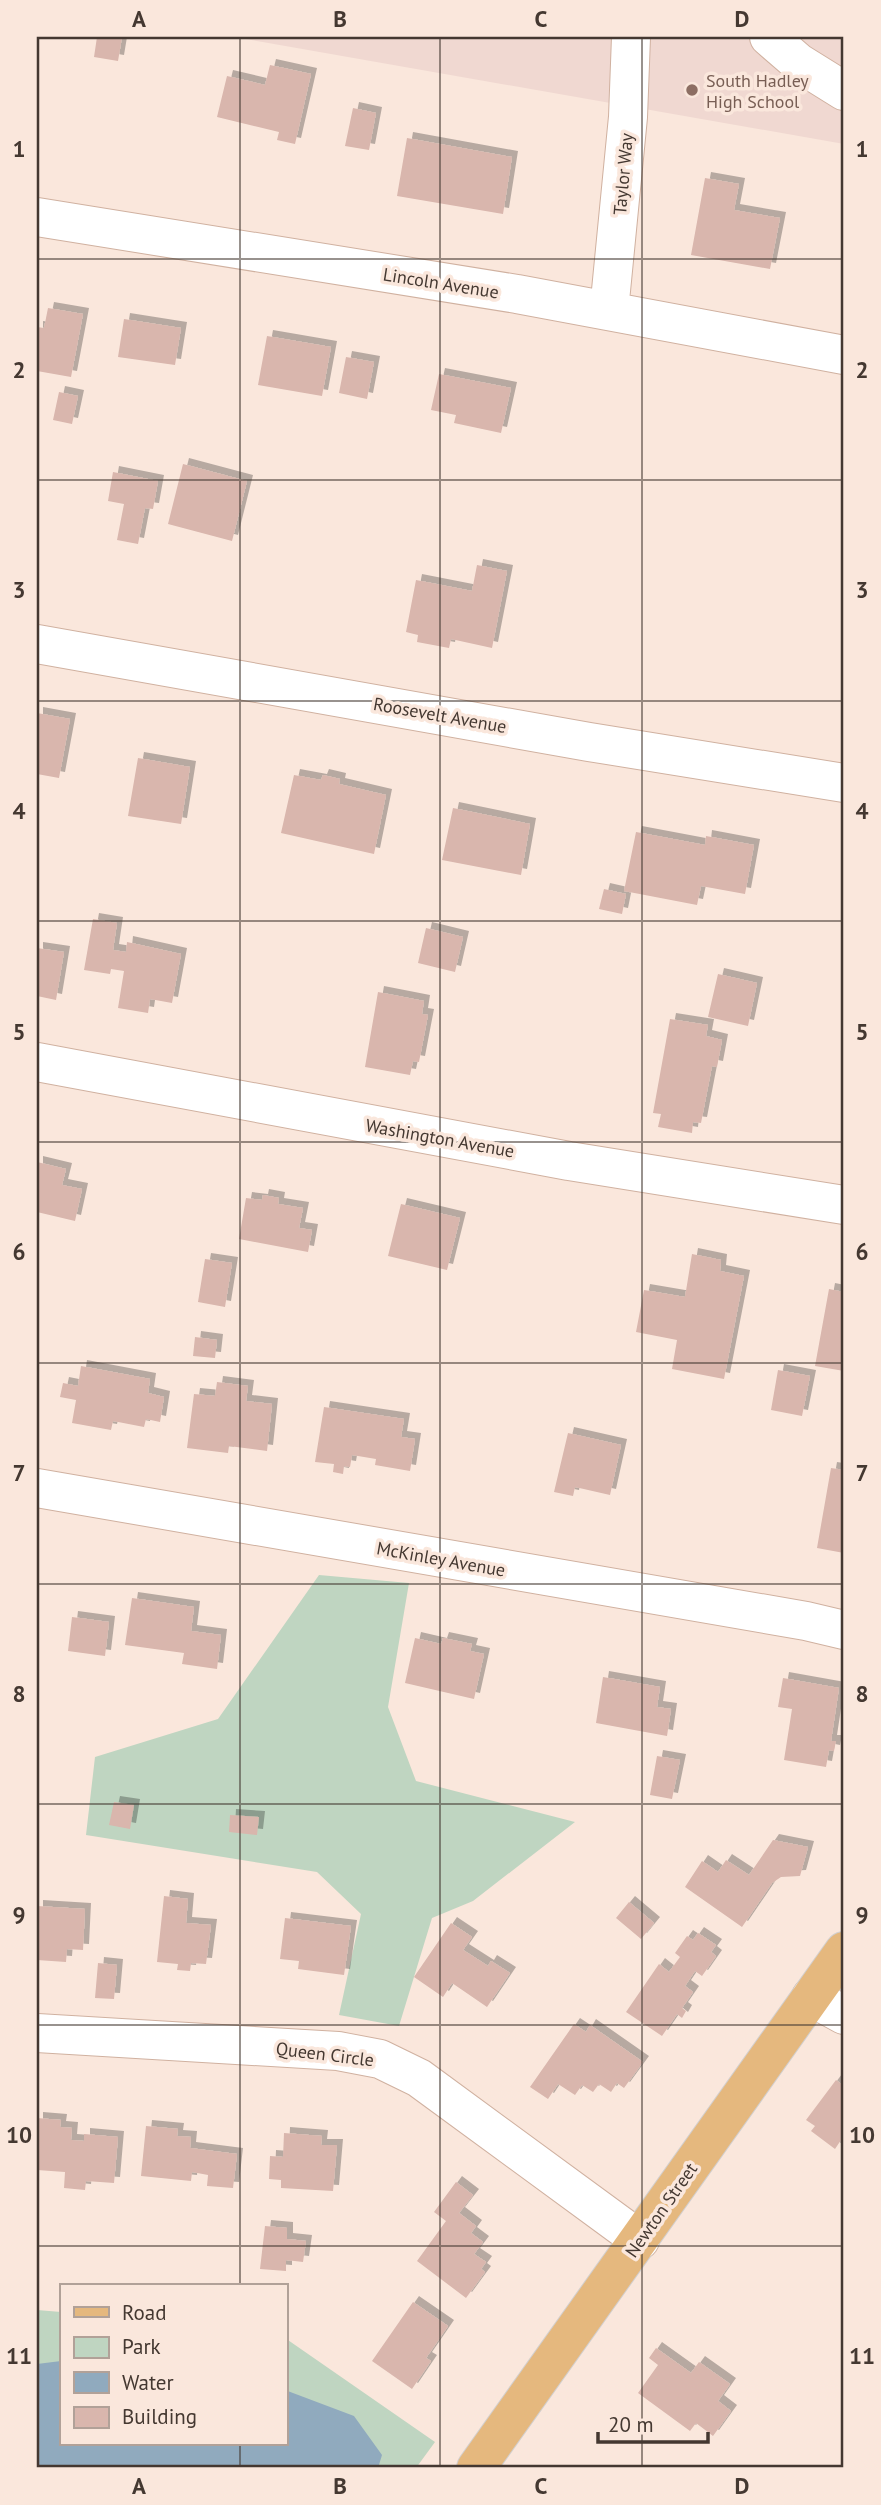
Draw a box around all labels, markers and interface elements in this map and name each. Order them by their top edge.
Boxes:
text: A [132,4,146,33]
text: B [333,4,347,33]
text: C [535,4,548,33]
text: D [735,4,749,33]
place label: South Hadley High School [706,69,809,113]
marker: South Hadley High School [684,82,700,98]
street label: Taylor Way [608,131,638,216]
text: 1 [12,134,26,163]
text: 1 [855,134,869,163]
street label: Lincoln Avenue [381,262,501,304]
text: 2 [12,355,26,384]
text: 2 [855,355,869,384]
text: 3 [12,575,26,604]
text: 3 [855,575,869,604]
street label: Roosevelt Avenue [372,692,508,738]
text: 4 [12,796,26,825]
text: 4 [855,796,869,825]
text: 5 [12,1017,26,1046]
text: 5 [855,1017,869,1046]
street label: Washington Avenue [364,1114,516,1162]
text: 6 [12,1237,26,1266]
text: 6 [855,1237,869,1266]
text: 7 [12,1458,26,1487]
text: 7 [855,1458,869,1487]
street label: McKinley Avenue [375,1536,507,1582]
text: 8 [12,1679,26,1708]
text: 8 [855,1679,869,1708]
text: 9 [12,1900,26,1929]
text: 9 [855,1900,869,1929]
street label: Queen Circle [275,2037,375,2071]
text: 10 [6,2120,32,2149]
text: 10 [849,2120,875,2149]
street label: Newton Street [620,2158,702,2262]
legend [60,2284,287,2446]
text: Road [122,2299,166,2326]
text: Park [122,2333,161,2360]
text: 11 [6,2341,32,2370]
text: 11 [849,2341,875,2370]
text: Water [122,2369,174,2396]
scale bar [598,2400,708,2444]
text: Building [122,2403,197,2430]
text: 20 m [608,2411,654,2438]
text: A [132,2471,146,2500]
text: B [333,2471,347,2500]
text: C [535,2471,548,2500]
text: D [735,2471,749,2500]

